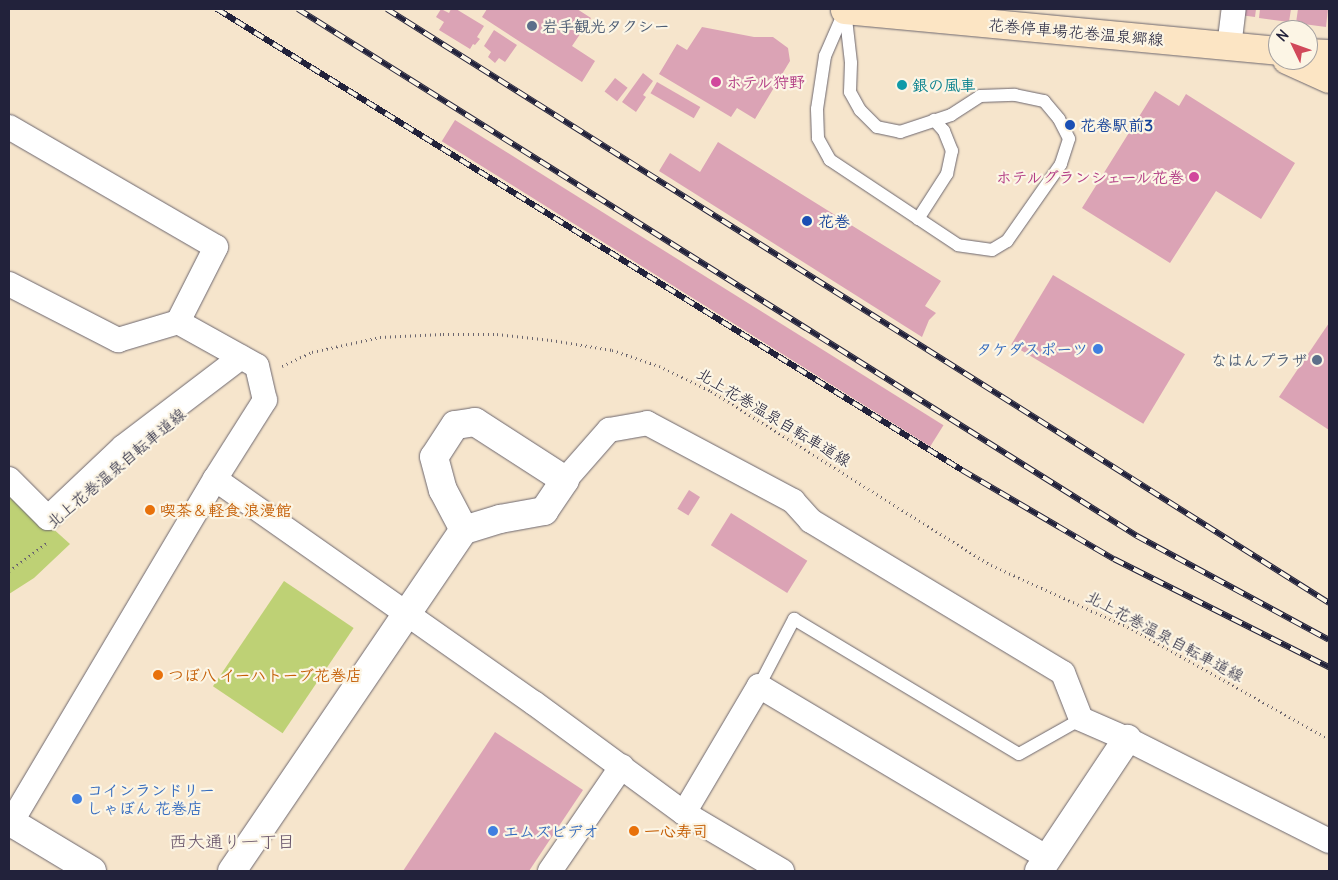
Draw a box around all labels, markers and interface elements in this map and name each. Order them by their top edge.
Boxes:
street label: 花巻停車場花巻温泉郷線 [987,15,1165,49]
place label: 岩手観光タクシー [542,16,670,36]
marker: 岩手観光タクシー [526,20,538,32]
north arrow [1268,20,1318,70]
text: N [1273,26,1293,45]
place label: ホテル狩野 [726,72,806,92]
place label: 銀の風車 [912,75,976,95]
marker: ホテル狩野 [710,76,722,88]
marker: 銀の風車 [896,79,908,91]
place label: 花卷駅前3 [1080,115,1153,135]
marker: 花卷駅前3 [1064,119,1076,131]
place label: ホテルグランシェール花巻 [993,167,1184,187]
marker: ホテルグランシェール花巻 [1188,171,1200,183]
place label: 花巻 [818,211,850,231]
marker: 花巻 [800,214,814,228]
place label: タケダスポーツ [976,339,1088,359]
marker: タケダスポーツ [1092,343,1104,355]
place label: なはんプラザ [1211,350,1307,370]
marker: なはんプラザ [1311,354,1323,366]
street label: 北上花巻温泉自転車道線 [694,363,854,471]
street label: 北上花巻温泉自転車道線 [42,404,190,532]
place label: 喫茶＆軽食 浪漫館 [160,500,292,520]
marker: 喫茶＆軽食 浪漫館 [144,504,156,516]
street label: 北上花巻温泉自転車道線 [1083,586,1247,686]
place label: つぼ八 イーハトーブ花巻店 [168,665,363,685]
marker: つぼ八 イーハトーブ花巻店 [152,669,164,681]
place label: コインランドリー しゃぼん 花巻店 [87,780,215,818]
marker: コインランドリー しゃぼん 花巻店 [71,793,83,805]
place label: エムズビデオ [503,821,599,841]
place label: 一心寿司 [644,821,708,841]
marker: エムズビデオ [487,825,499,837]
marker: 一心寿司 [628,825,640,837]
district label: 西大通り一丁目 [169,831,295,853]

